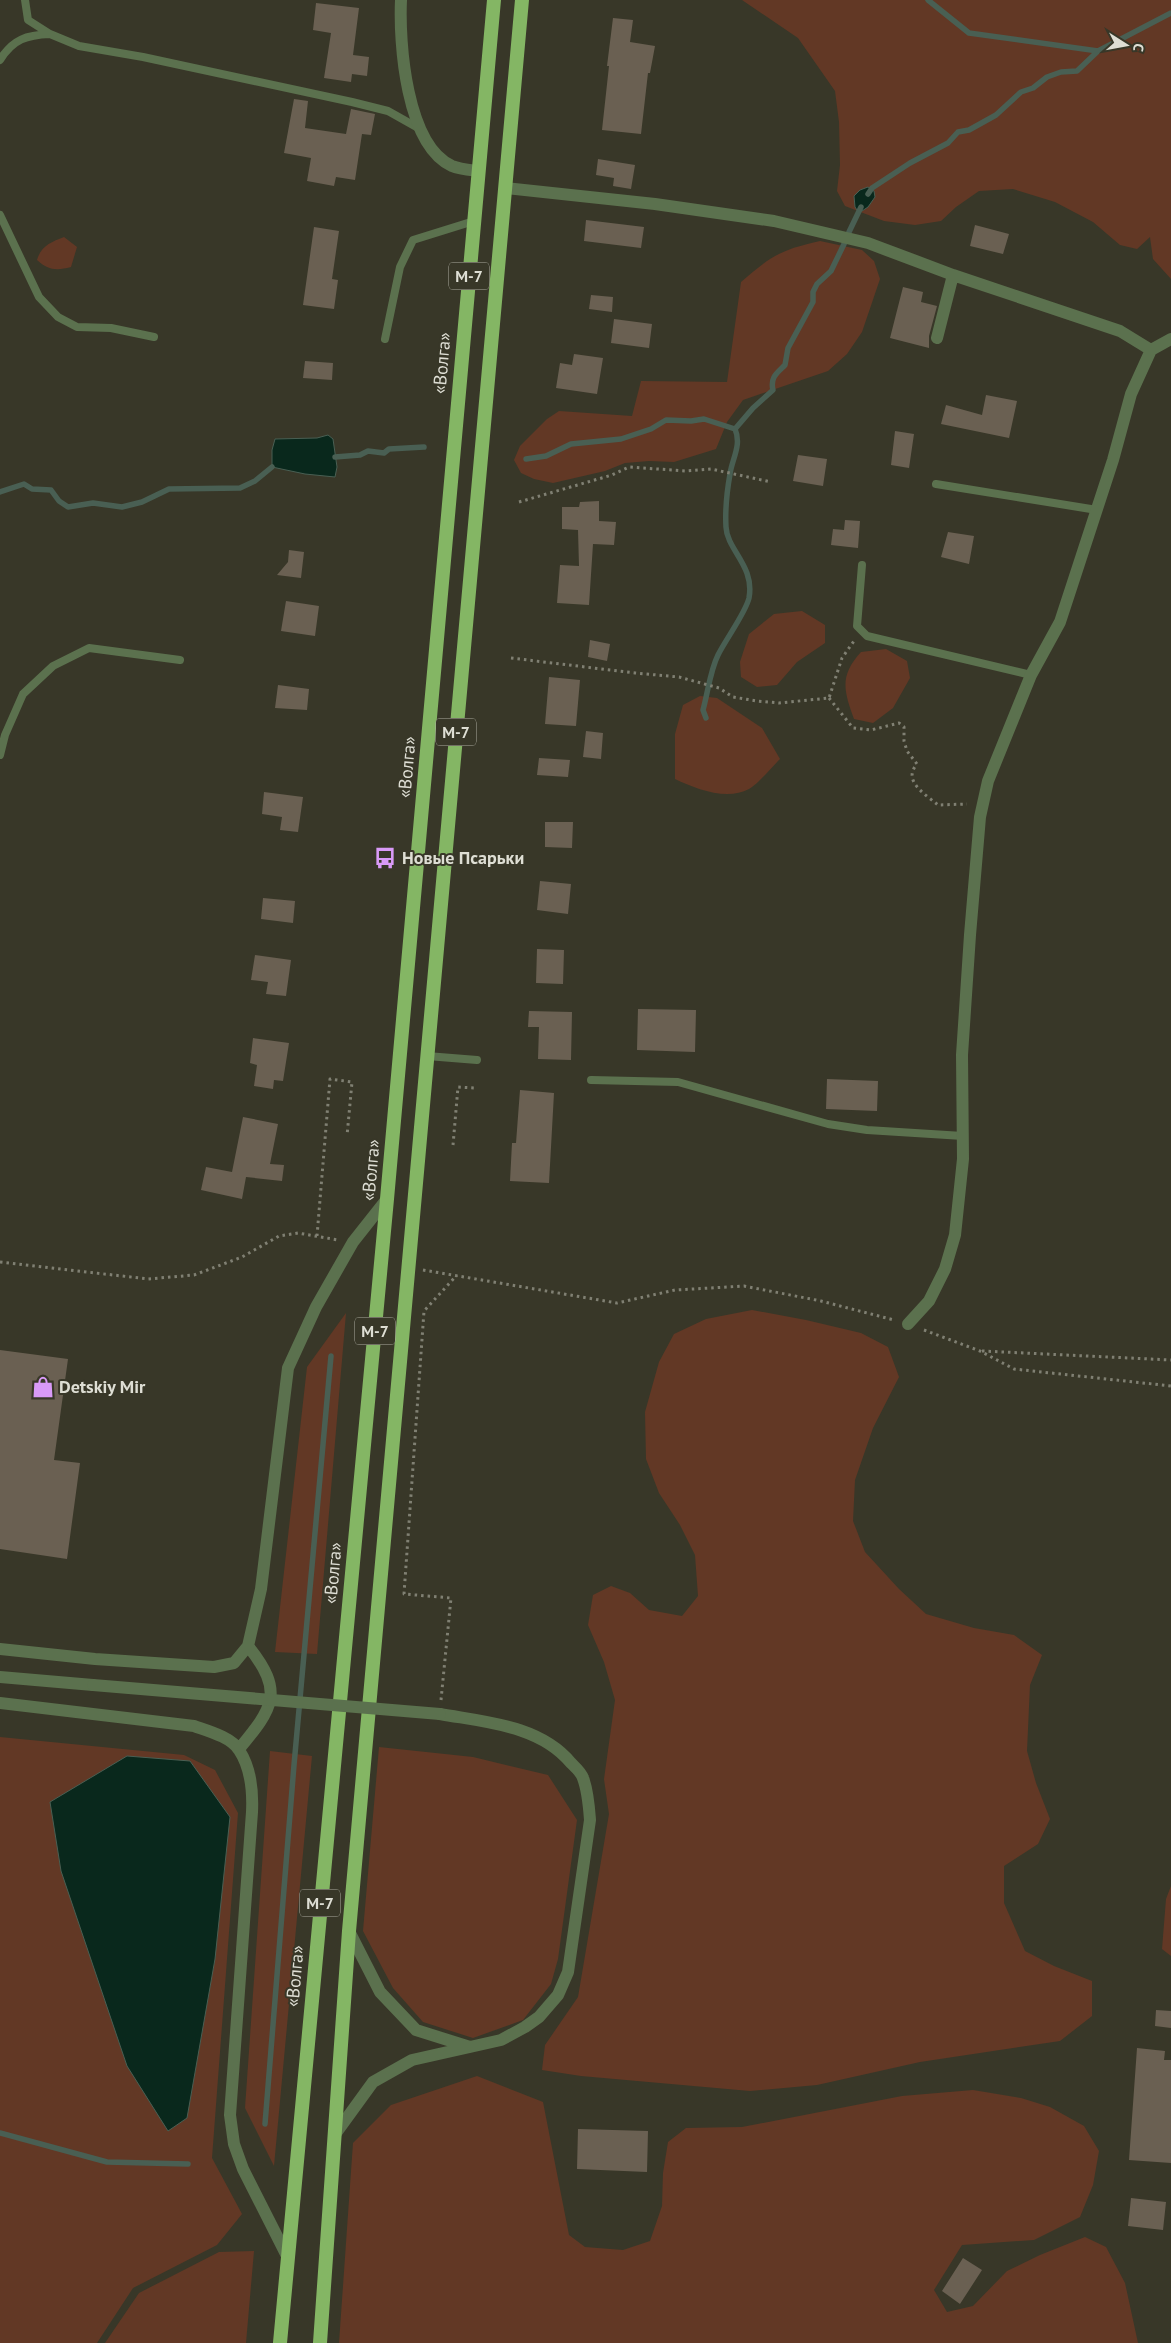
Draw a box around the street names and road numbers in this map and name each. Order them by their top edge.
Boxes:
road number: М-7 [449,262,489,290]
street label: «Волга» [427,331,456,395]
road number: М-7 [436,719,476,746]
street label: «Волга» [392,735,421,799]
street label: «Волга» [356,1138,385,1202]
road number: М-7 [355,1318,395,1344]
street label: «Волга» [318,1541,347,1605]
road number: М-7 [300,1890,340,1916]
street label: «Волга» [280,1944,309,2008]

